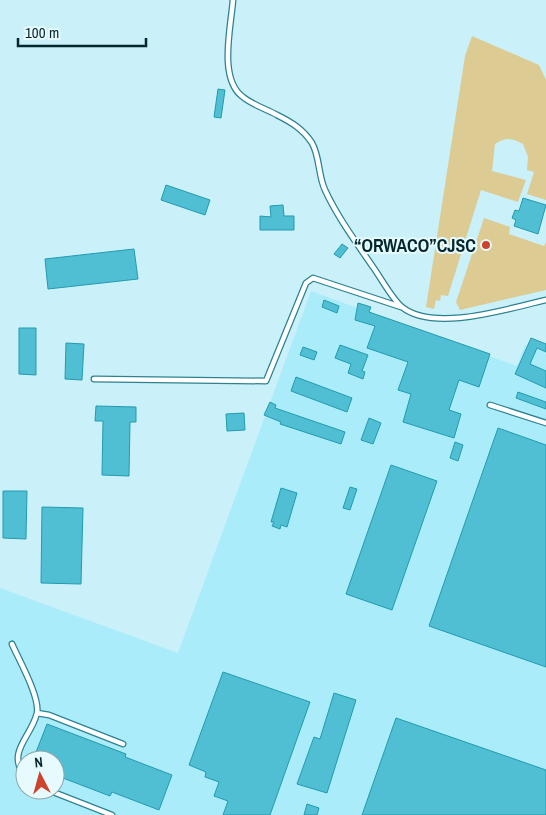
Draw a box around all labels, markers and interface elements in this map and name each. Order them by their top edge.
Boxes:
scale bar [18,15,145,47]
text: 100 m [25,22,59,43]
place label: “ORWACO”CJSC [354,233,476,258]
marker: “ORWACO”CJSC [480,239,492,251]
north arrow [15,750,65,800]
text: N [34,753,44,771]

